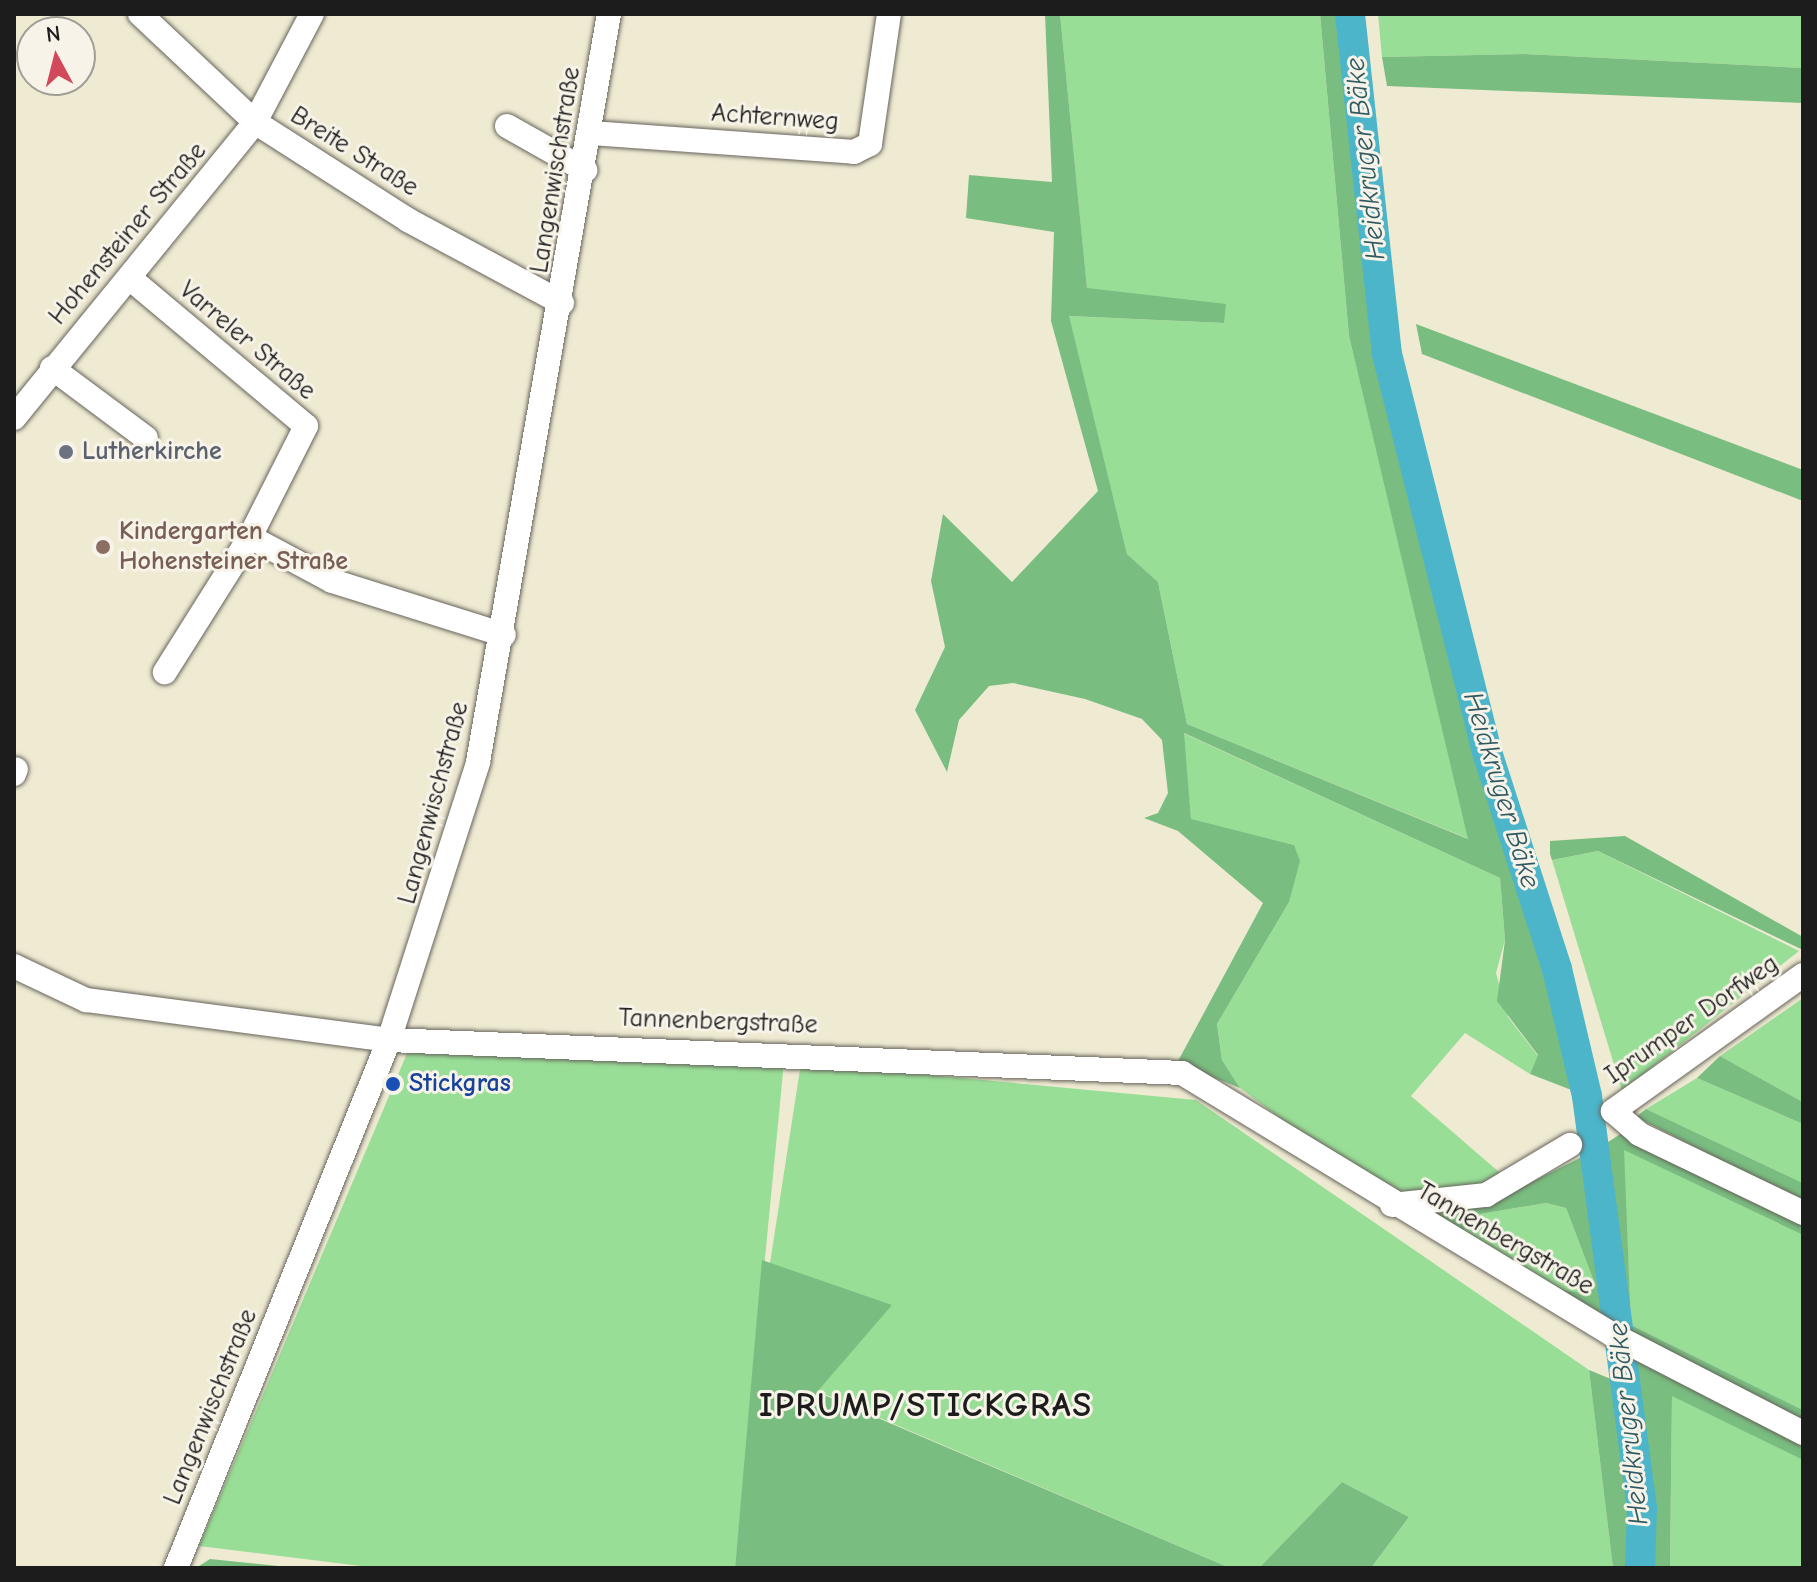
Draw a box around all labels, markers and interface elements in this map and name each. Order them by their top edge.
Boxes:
north arrow [16,16,96,96]
text: N [45,20,62,48]
water label: Heidkruger Bäke [1338,56,1392,262]
street label: Langenwischstraße [524,65,588,275]
street label: Achternweg [710,98,840,138]
street label: Breite Straße [284,100,424,204]
street label: Hohensteiner Straße [43,136,213,332]
street label: Varreler Straße [172,275,322,407]
place label: Lutherkirche [82,436,222,468]
marker: Lutherkirche [57,443,75,461]
place label: Kindergarten Hohensteiner Straße [119,516,348,578]
marker: Kindergarten Hohensteiner Straße [94,538,112,556]
water label: Heidkruger Bäke [1456,688,1548,892]
street label: Langenwischstraße [392,698,476,908]
street label: Iprumper Dorfweg [1599,949,1785,1091]
street label: Tannenbergstraße [618,1003,818,1041]
place label: Stickgras [409,1068,511,1100]
marker: Stickgras [384,1075,402,1093]
street label: Tannenbergstraße [1411,1176,1599,1302]
street label: Langenwischstraße [158,1305,264,1509]
water label: Heidkruger Bäke [1601,1321,1655,1527]
district label: IPRUMP/STICKGRAS [759,1386,1093,1426]

